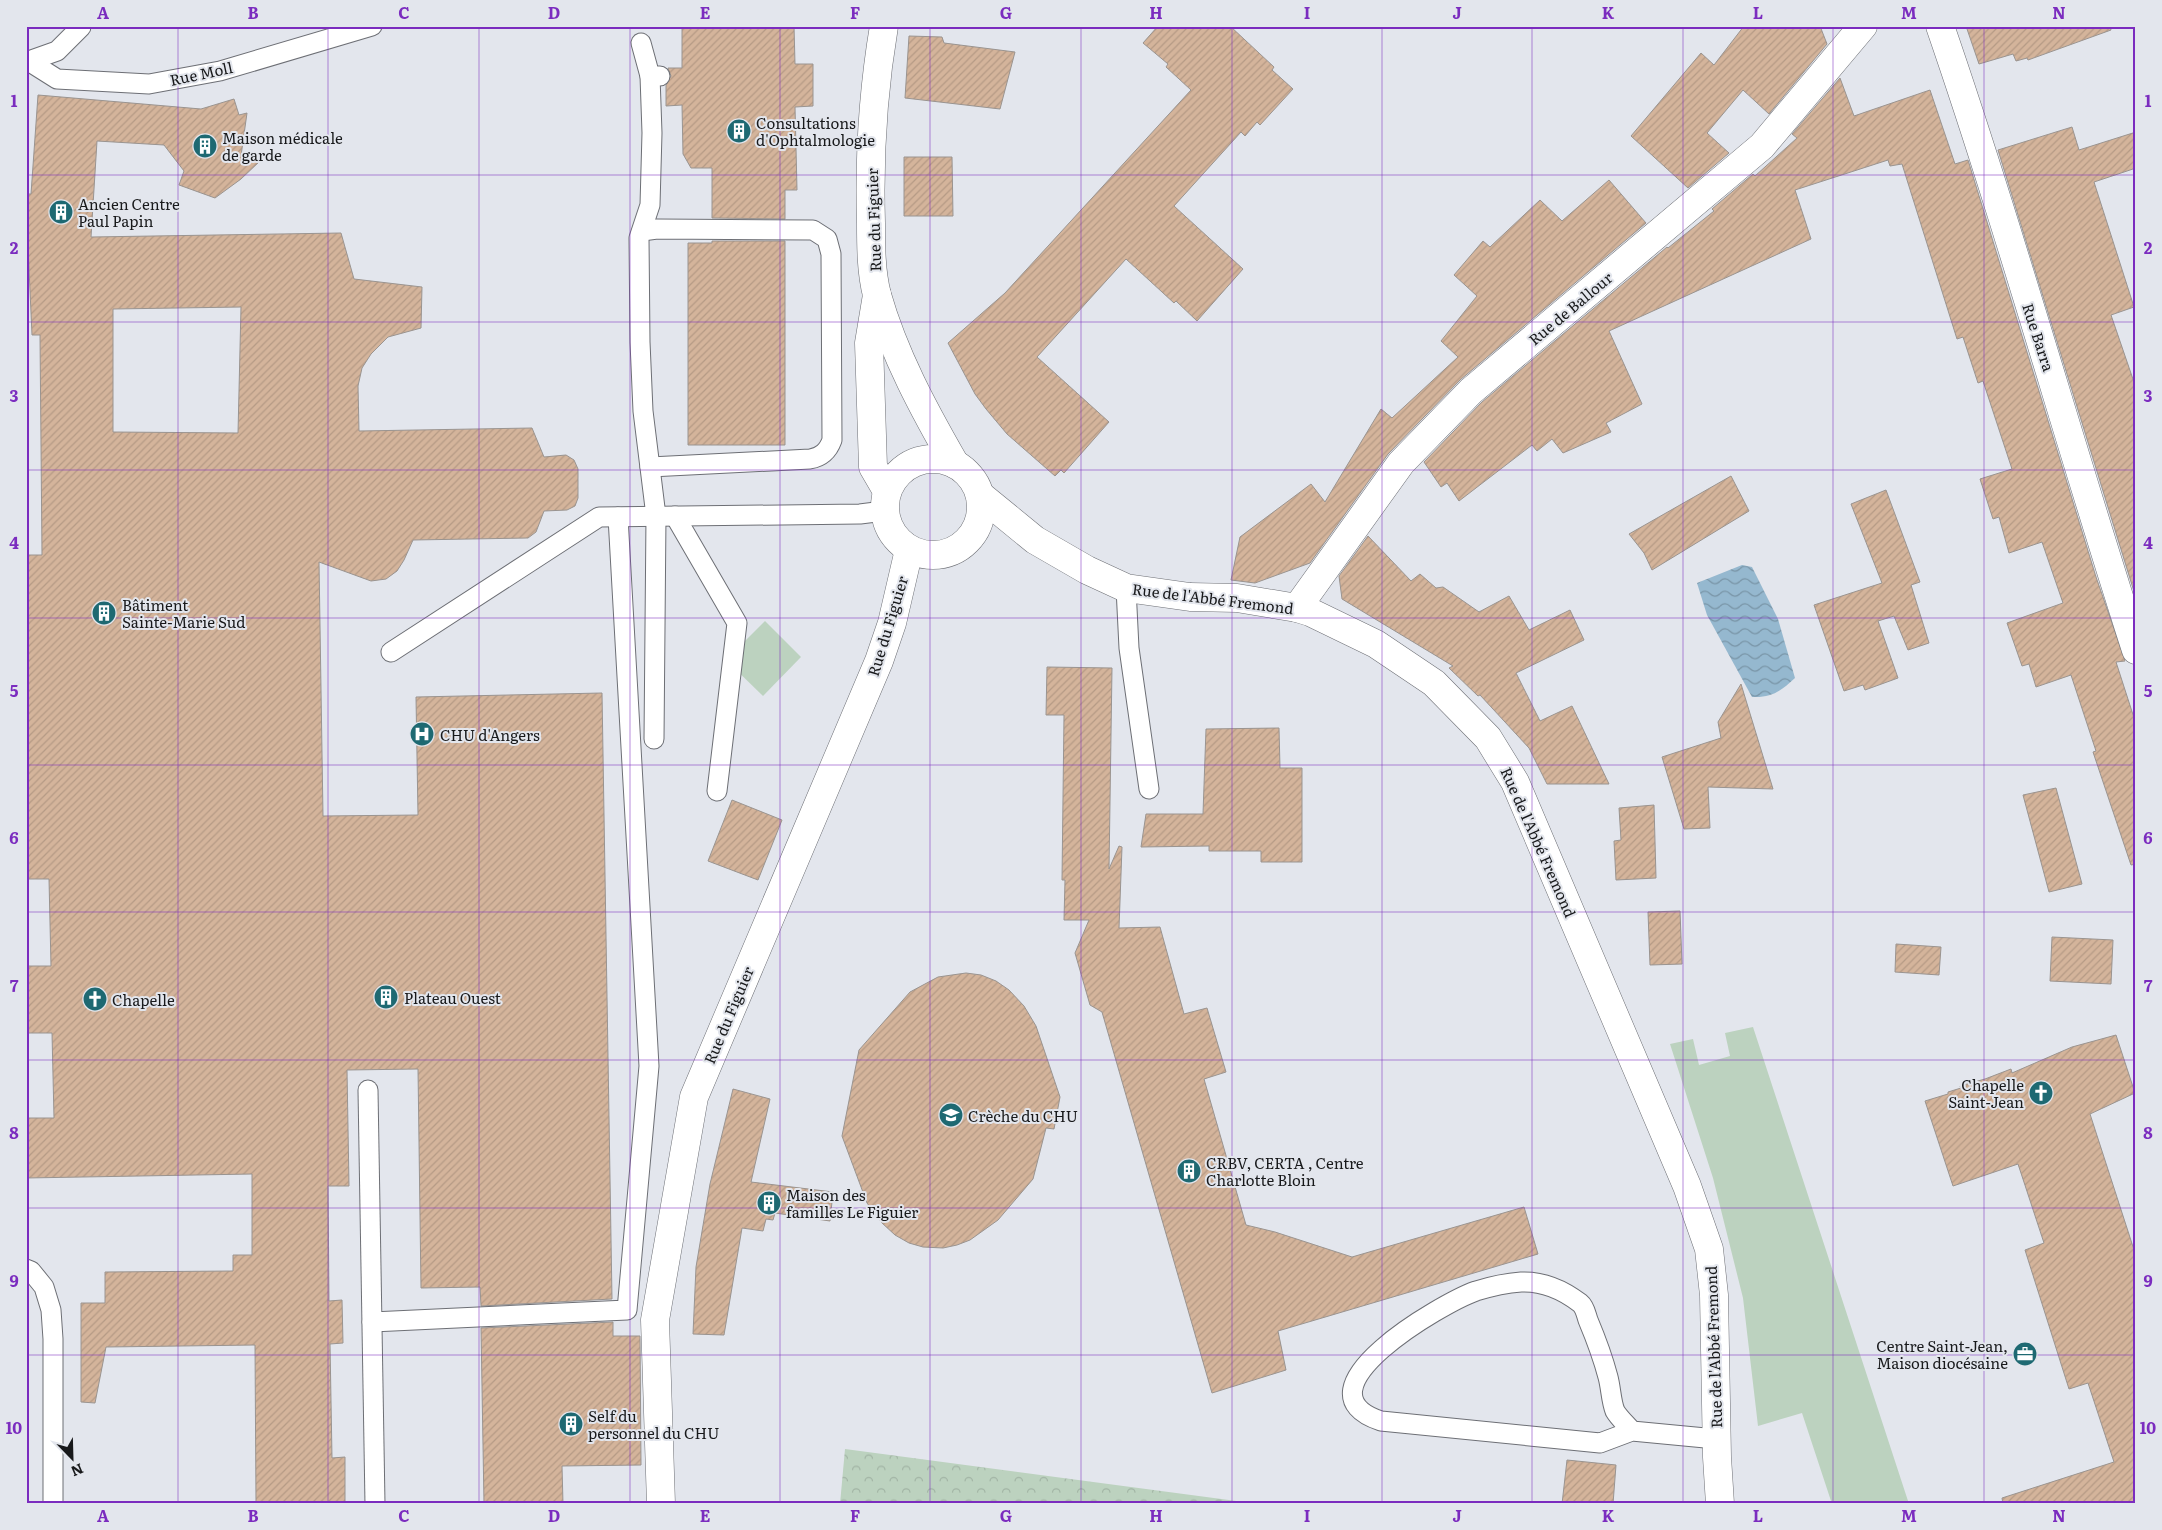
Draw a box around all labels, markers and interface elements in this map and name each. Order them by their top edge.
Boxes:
text: A [97,0,109,24]
text: B [247,0,259,24]
text: C [398,0,410,24]
text: D [548,0,560,24]
text: E [700,0,711,24]
text: F [850,0,860,24]
text: G [1000,0,1012,24]
text: H [1149,0,1163,24]
text: I [1304,0,1310,24]
text: J [1452,0,1462,24]
text: K [1602,0,1615,24]
text: L [1753,0,1763,24]
text: M [1901,0,1917,24]
text: N [2052,0,2066,24]
street label: Rue Moll [167,55,235,91]
text: 1 [11,88,18,112]
text: 1 [2145,88,2152,112]
place label: Consultations d'Ophtalmologie [756,111,875,151]
building icon: Consultations d'Ophtalmologie [726,118,752,144]
place label: Maison médicale de garde [222,126,343,166]
building icon: Maison médicale de garde [192,133,218,159]
street label: Rue du Figuier [860,168,886,272]
place label: Ancien Centre Paul Papin [78,192,180,232]
building icon: Ancien Centre Paul Papin [48,199,74,225]
text: 2 [10,235,19,259]
text: 2 [2144,235,2153,259]
street label: Rue de Ballour [1523,266,1617,350]
street label: Rue Barra [2017,300,2061,375]
text: 3 [10,383,19,407]
text: 3 [2144,383,2153,407]
text: 4 [9,530,19,554]
text: 4 [2143,530,2153,554]
street label: Rue du Figuier [861,573,913,679]
street label: Rue de l'Abbé Fremond [1131,577,1295,619]
place label: Bâtiment Sainte-Marie Sud [122,593,246,633]
building icon: Bâtiment Sainte-Marie Sud [91,600,117,626]
text: 5 [10,678,19,702]
text: 5 [2144,678,2153,702]
hospital icon: CHU d'Angers [409,721,435,747]
place label: CHU d'Angers [440,723,540,746]
street label: Rue de l'Abbé Fremond [1495,763,1583,921]
text: 6 [9,825,19,849]
text: 6 [2143,825,2153,849]
street label: Rue du Figuier [697,963,759,1067]
text: 7 [10,973,19,997]
text: 7 [2144,973,2153,997]
building icon: Plateau Ouest [373,984,399,1010]
church icon: Chapelle [82,986,108,1012]
place label: Plateau Ouest [404,986,501,1009]
place label: Chapelle [112,988,175,1011]
place label: Chapelle Saint-Jean [1948,1073,2024,1113]
church icon: Chapelle Saint-Jean [2028,1080,2054,1106]
school or university icon: Crèche du CHU [938,1102,964,1128]
place label: Crèche du CHU [968,1104,1078,1127]
text: 8 [9,1120,19,1144]
text: 8 [2143,1120,2153,1144]
place label: CRBV, CERTA , Centre Charlotte Bloin [1206,1151,1364,1191]
building icon: CRBV, CERTA , Centre Charlotte Bloin [1176,1158,1202,1184]
place label: Maison des familles Le Figuier [786,1183,918,1223]
building icon: Maison des familles Le Figuier [756,1190,782,1216]
street label: Rue de l'Abbé Fremond [1699,1265,1727,1429]
text: 9 [9,1268,19,1292]
text: 9 [2143,1268,2153,1292]
place label: Centre Saint-Jean, Maison diocésaine [1876,1334,2008,1374]
office icon: Centre Saint-Jean, Maison diocésaine [2012,1341,2038,1367]
place label: Self du personnel du CHU [588,1404,719,1444]
building icon: Self du personnel du CHU [558,1411,584,1437]
text: 10 [6,1415,22,1439]
text: 10 [2140,1415,2156,1439]
north arrow [48,1432,98,1482]
text: N [68,1459,87,1482]
text: A [97,1503,109,1527]
text: B [247,1503,259,1527]
text: C [398,1503,410,1527]
text: D [548,1503,560,1527]
text: E [700,1503,711,1527]
text: F [850,1503,860,1527]
text: G [1000,1503,1012,1527]
text: H [1149,1503,1163,1527]
text: I [1304,1503,1310,1527]
text: J [1452,1503,1462,1527]
text: K [1602,1503,1615,1527]
text: L [1753,1503,1763,1527]
text: M [1901,1503,1917,1527]
text: N [2052,1503,2066,1527]

